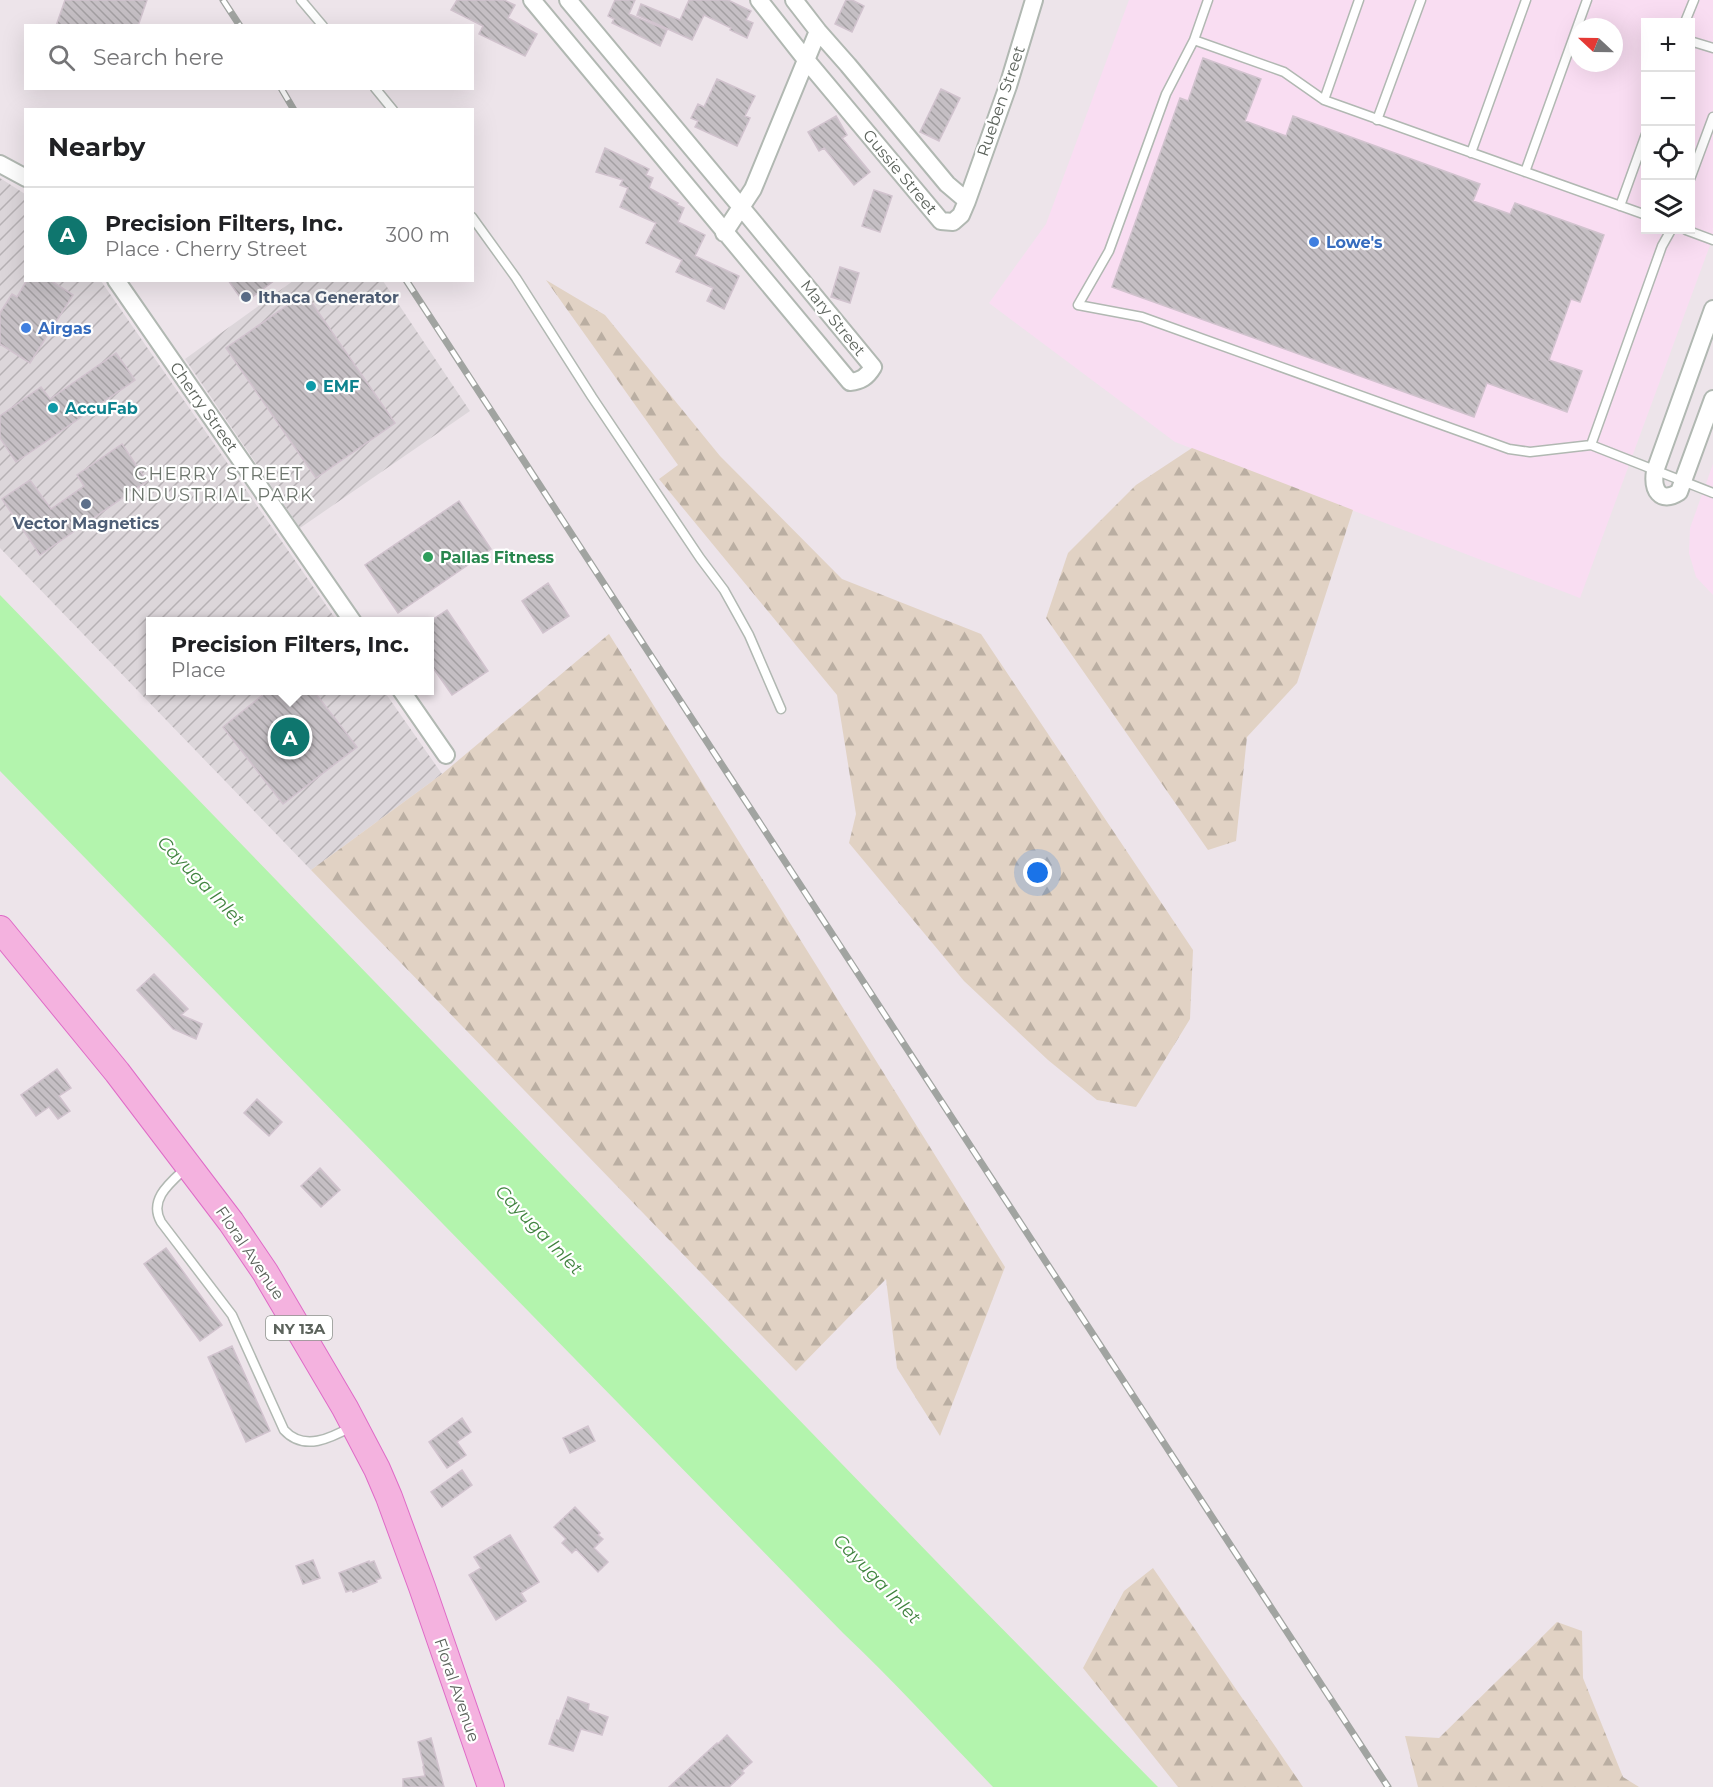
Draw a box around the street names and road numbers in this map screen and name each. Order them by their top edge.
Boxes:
street label: Rueben Street [973,43,1029,159]
street label: Gussie Street [859,126,941,219]
street label: Mary Street [797,276,870,360]
street label: Cherry Street [166,358,242,456]
street label: Floral Avenue [212,1203,288,1303]
road number: NY 13A [266,1316,332,1340]
street label: Floral Avenue [430,1636,484,1744]

